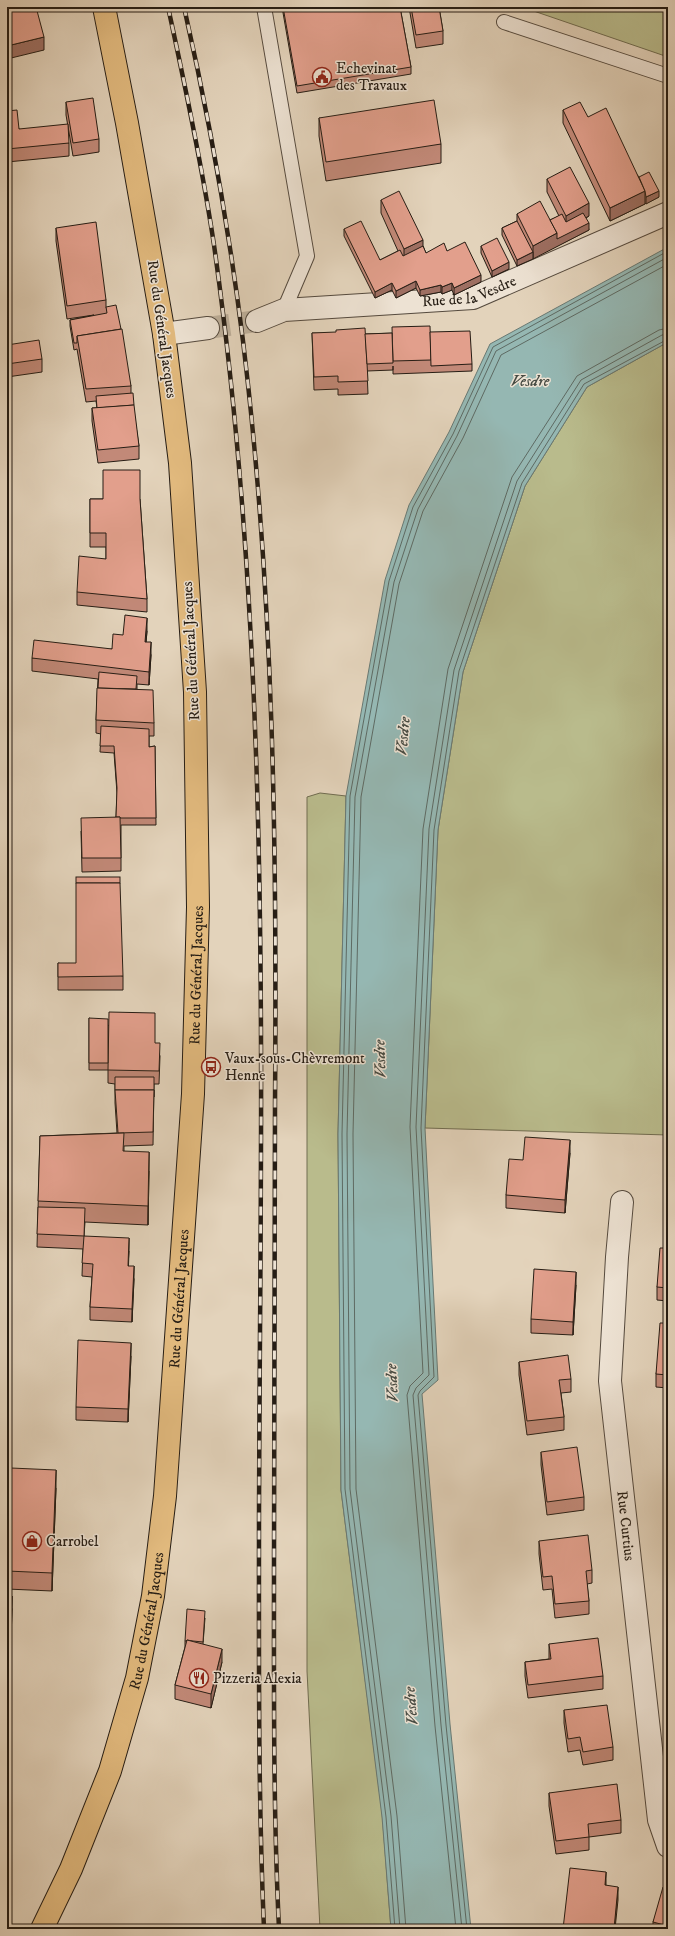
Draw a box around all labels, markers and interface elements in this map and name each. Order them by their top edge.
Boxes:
place label: Echevinat des Travaux [336,59,408,95]
public building icon: Echevinat des Travaux [311,66,333,88]
street label: Rue du Général Jacques [143,259,181,399]
street label: Rue de la Vesdre [421,271,519,311]
water label: Vesdre [511,371,550,391]
street label: Rue du Général Jacques [178,581,204,721]
water label: Vesdre [391,715,415,756]
street label: Rue du Général Jacques [185,905,208,1045]
water label: Vesdre [369,1039,391,1079]
place label: Vaux-sous-Chèvremont Henne [224,1049,365,1085]
bus stop icon: Vaux-sous-Chèvremont Henne [200,1056,222,1078]
street label: Rue du Général Jacques [164,1228,193,1369]
water label: Vesdre [381,1363,403,1403]
street label: Rue Curtius [613,1490,639,1562]
shop icon: Carrobel [21,1530,43,1552]
place label: Carrobel [46,1532,99,1551]
street label: Rue du Général Jacques [125,1551,168,1692]
restaurant icon: Pizzeria Alexia [188,1667,210,1689]
place label: Pizzeria Alexia [213,1669,302,1688]
water label: Vesdre [399,1685,423,1726]

